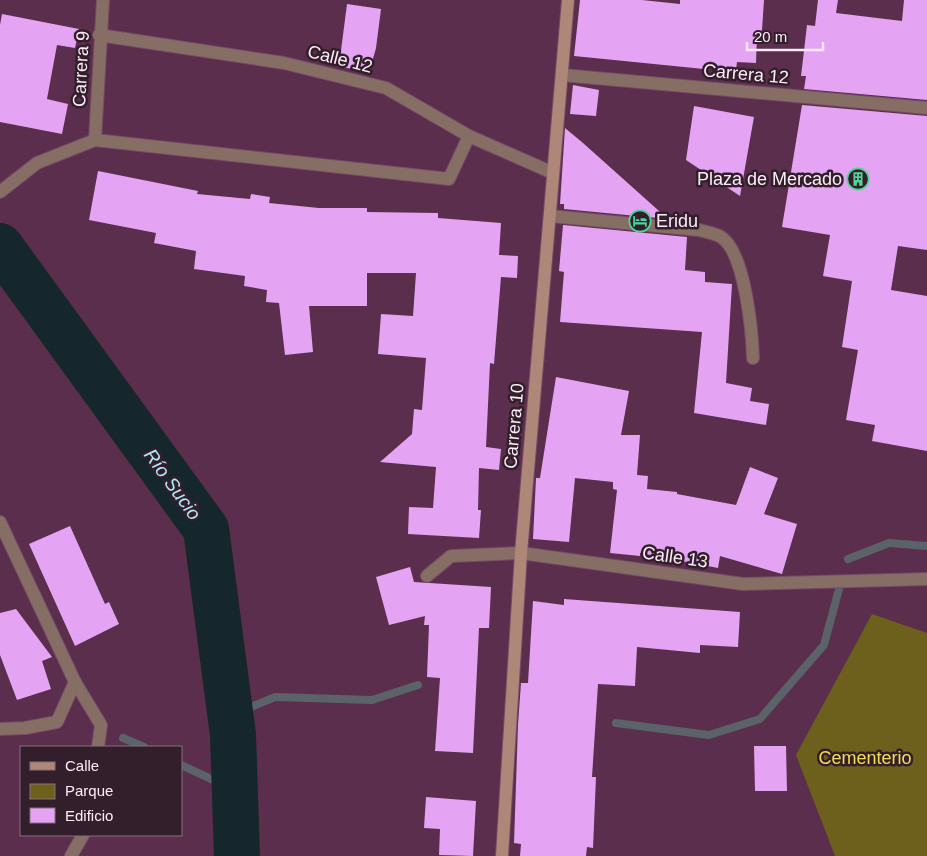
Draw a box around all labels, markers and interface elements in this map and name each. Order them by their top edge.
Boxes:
scale bar [747,20,823,52]
text: 20 m [754,28,787,45]
street label: Carrera 9 [69,31,93,107]
street label: Calle 12 [306,41,374,77]
street label: Carrera 12 [702,60,790,88]
building icon: Plaza de Mercado [846,167,870,191]
place label: Plaza de Mercado [697,169,842,189]
hotel icon: Eridu [628,209,652,233]
place label: Eridu [656,211,698,231]
street label: Carrera 10 [500,382,528,470]
water label: Río Sucio [140,445,205,524]
street label: Calle 13 [641,543,709,571]
legend [20,746,182,836]
park label: Cementerio [818,748,912,768]
text: Calle [65,757,99,774]
text: Parque [65,782,113,799]
text: Edificio [65,807,113,824]

